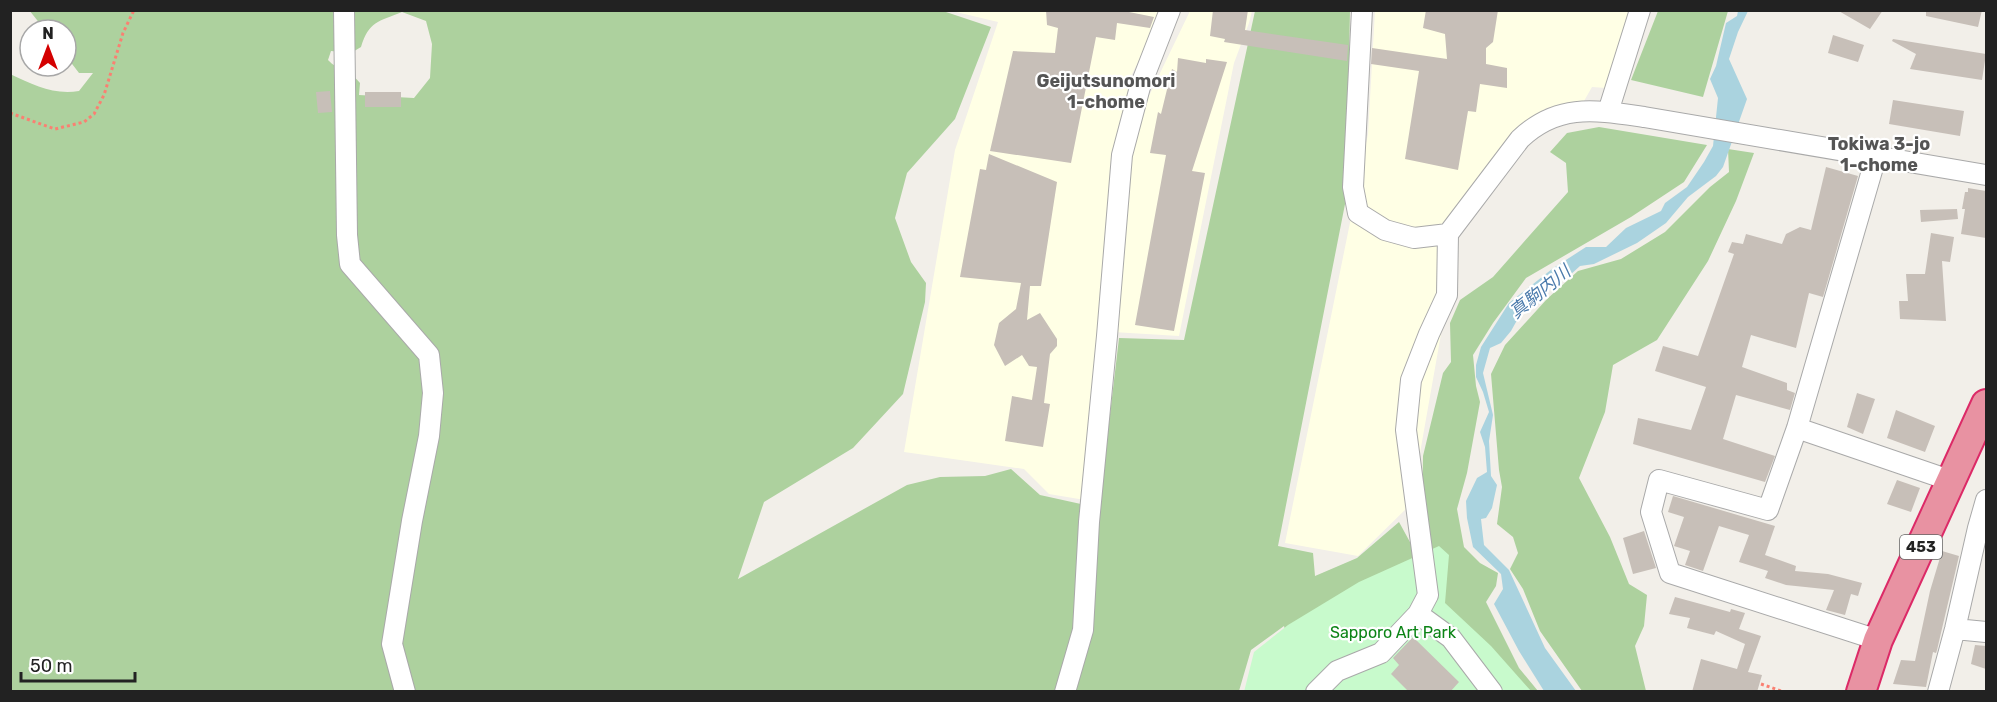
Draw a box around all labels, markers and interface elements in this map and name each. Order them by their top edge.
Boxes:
north arrow [18,18,78,78]
text: N [42,24,54,43]
district label: Geijutsunomori 1-chome [1036,70,1176,113]
district label: Tokiwa 3-jo 1-chome [1828,133,1930,176]
water label: 真駒内川 [1505,260,1576,323]
road number: 453 [1900,535,1942,559]
park label: Sapporo Art Park [1330,623,1457,642]
scale bar [21,645,135,683]
text: 50 m [30,655,73,677]

